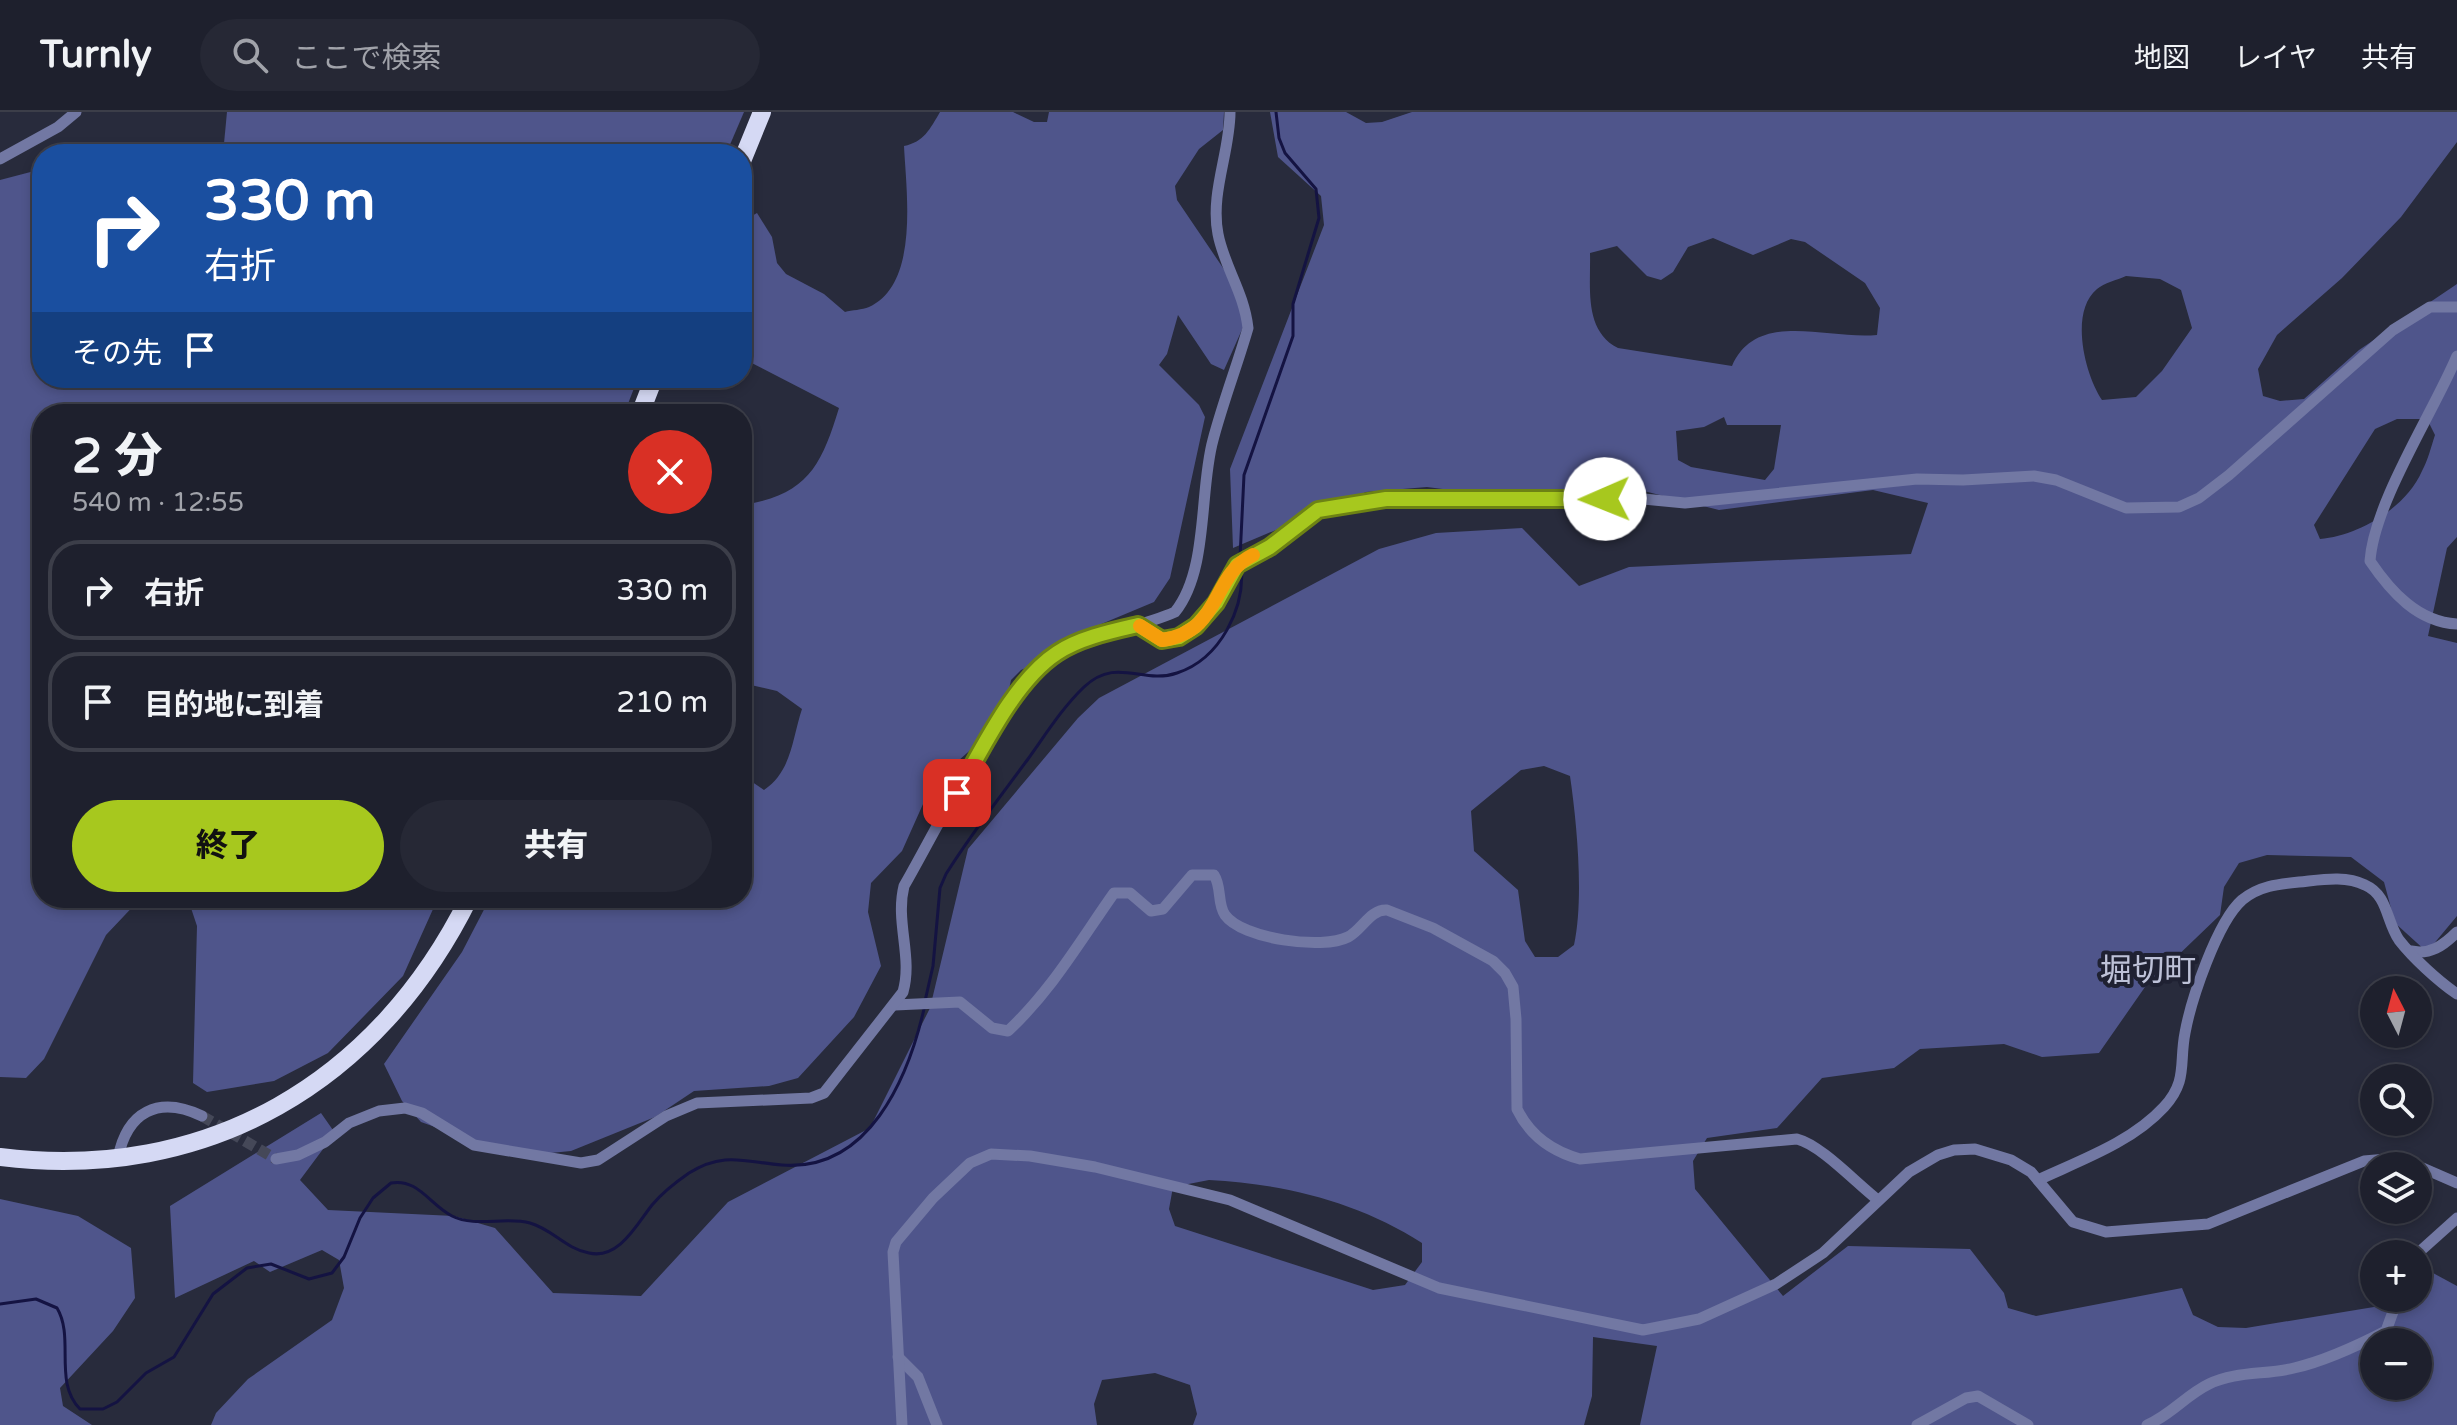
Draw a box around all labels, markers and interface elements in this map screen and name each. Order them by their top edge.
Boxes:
search box [200,19,760,91]
text: Turnly [40,32,152,78]
icon: search [228,33,272,77]
text: ここで検索 [292,40,442,77]
text: 地図 [2134,41,2190,75]
text: レイヤ [2234,41,2317,75]
text: 共有 [2361,41,2417,75]
text: 330 m [204,168,375,235]
icon: right [72,176,176,280]
text: 右折 [204,245,276,288]
icon: arrive [178,328,222,372]
text: その先 [72,335,162,372]
text: 2 分 [72,428,163,486]
button: close [628,430,712,514]
position arrow [1563,457,1647,541]
text: 540 m · 12:55 [72,487,244,518]
icon: right [76,568,120,612]
text: 330 m [616,572,708,609]
text: 右折 [144,575,204,612]
icon: arrive [76,680,120,724]
text: 210 m [616,684,708,721]
text: 目的地に到着 [144,687,324,724]
pin [923,759,991,827]
icon: arrive [935,771,979,815]
button: 終了 [72,800,384,892]
button: 共有 [400,800,712,892]
district label: 堀切町 [2100,952,2196,990]
north arrow [2360,976,2432,1048]
map controls [2360,976,2432,1400]
button: search [2360,1064,2432,1136]
button: layers [2360,1152,2432,1224]
button: + [2360,1240,2432,1312]
button: − [2360,1328,2432,1400]

